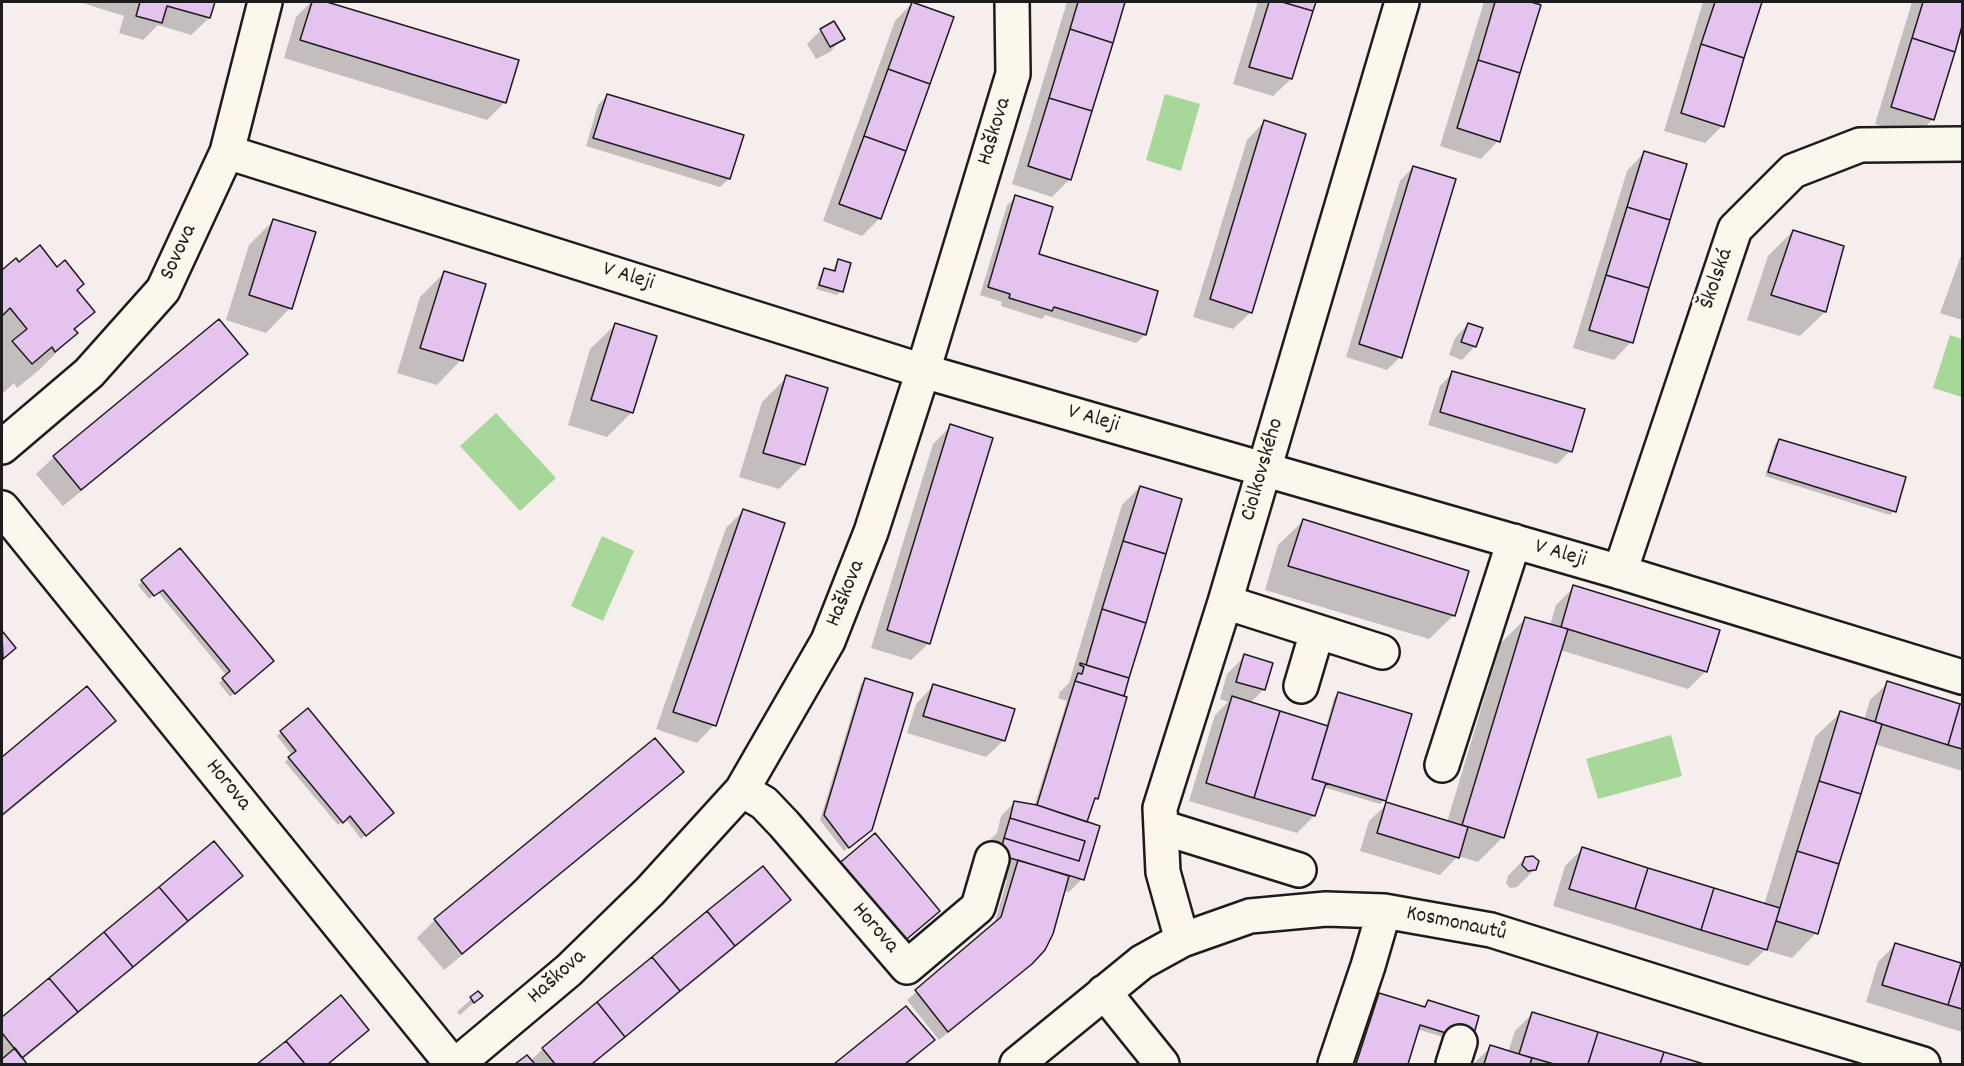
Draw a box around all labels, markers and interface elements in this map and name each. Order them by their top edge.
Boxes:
street label: Haškova [973,95,1019,169]
street label: Sovova [156,221,204,285]
street label: Školská [1695,245,1741,313]
street label: V Aleji [599,258,657,298]
street label: V Aleji [1064,400,1122,440]
street label: Ciolkovského [1237,416,1291,524]
street label: V Aleji [1531,535,1589,575]
street label: Haškova [822,557,872,631]
street label: Horova [198,755,256,817]
street label: Horova [845,898,903,960]
street label: Kosmonautů [1404,902,1508,948]
street label: Haškova [523,945,593,1011]

